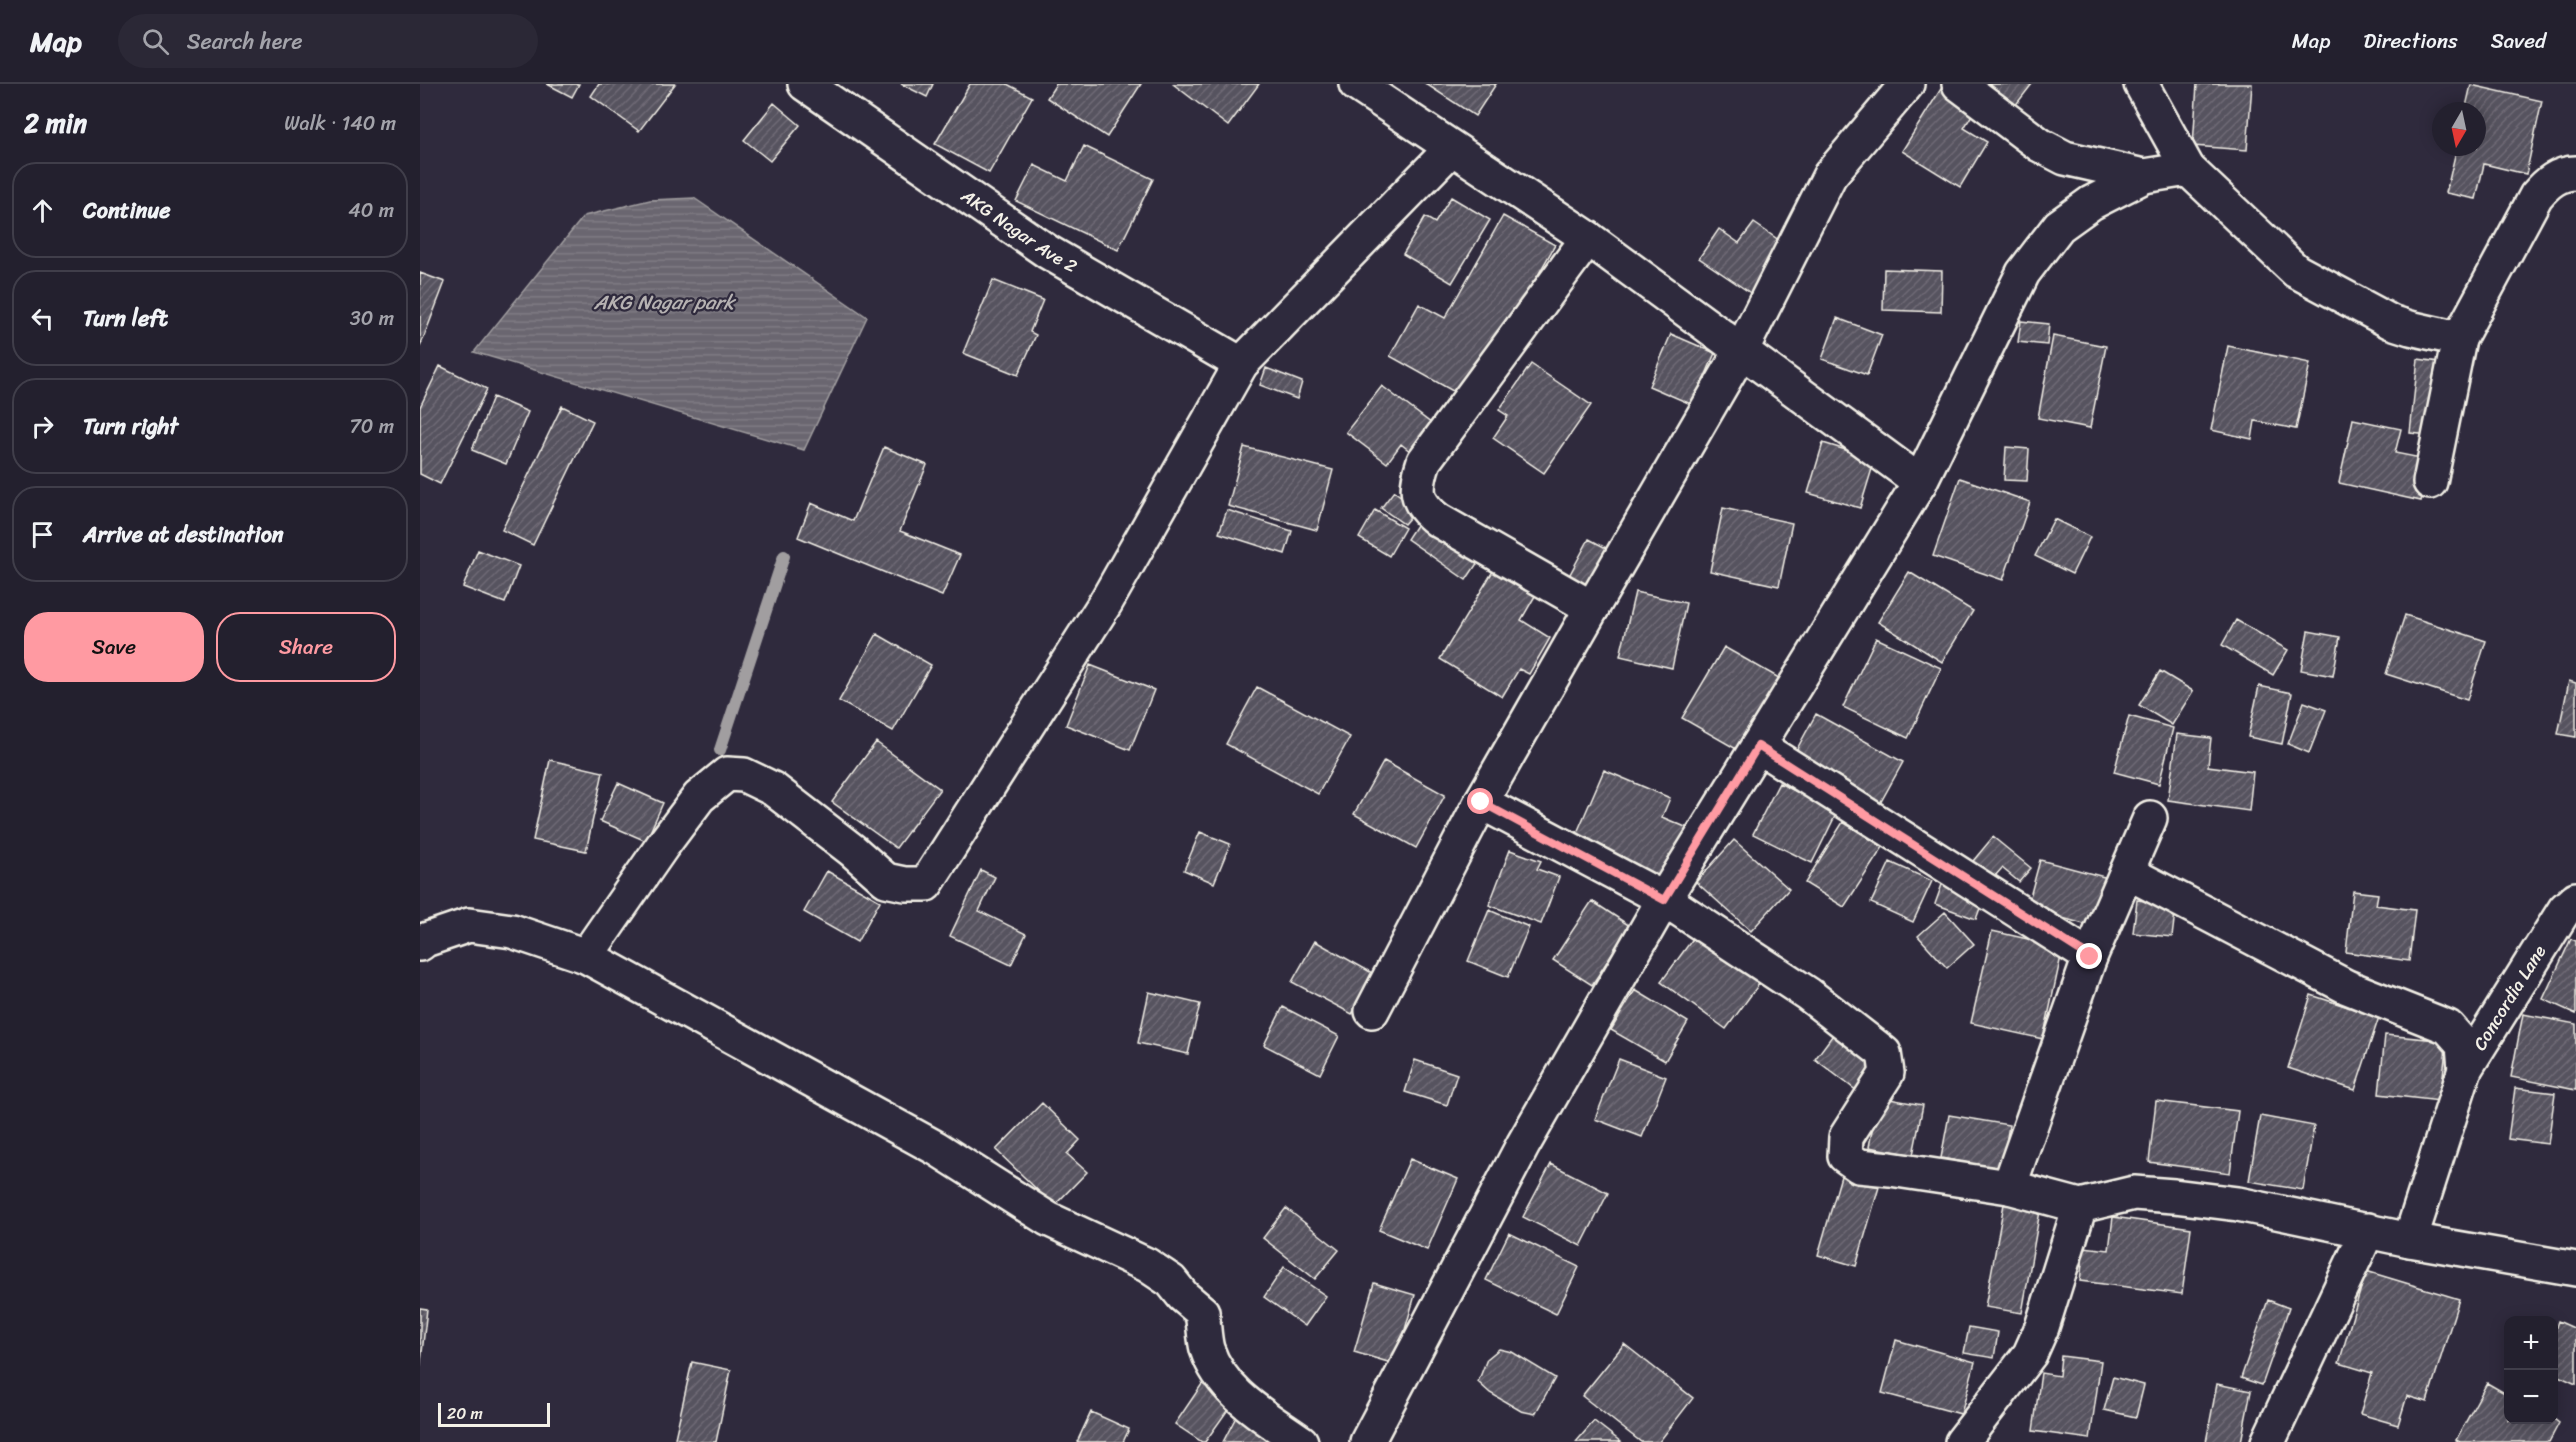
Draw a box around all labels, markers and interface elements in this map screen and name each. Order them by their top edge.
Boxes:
search box [118,14,538,68]
text: Map [30,17,82,66]
text: Search here [187,22,303,61]
text: Map [2292,22,2330,60]
text: Directions [2363,22,2458,60]
text: Saved [2491,22,2546,60]
icon: search [139,25,172,58]
text: 2 min [24,100,87,146]
north arrow [2432,102,2486,156]
text: Walk · 140 m [284,106,396,141]
street label: AKG Nagar Ave 2 [954,180,1084,282]
text: Continue [83,191,171,230]
text: 40 m [348,193,394,228]
icon: ahead [26,194,59,227]
water label: AKG Nagar park [593,285,736,320]
text: Turn left [83,299,168,338]
text: 30 m [350,301,394,336]
icon: left [26,302,59,335]
text: Turn right [83,407,178,446]
text: 70 m [349,409,394,444]
icon: right [26,410,59,443]
text: Arrive at destination [83,515,284,554]
icon: arrive [26,518,59,551]
button: Save [24,612,204,682]
button: Share [216,612,396,682]
route start [1467,788,1493,814]
street label: Concordia Lane [2464,938,2555,1057]
route end [2076,943,2102,969]
map controls [2504,1316,2558,1424]
button: + [2504,1316,2558,1370]
button: − [2504,1370,2558,1424]
text: 20 m [447,1399,483,1428]
scale bar [438,1400,550,1428]

